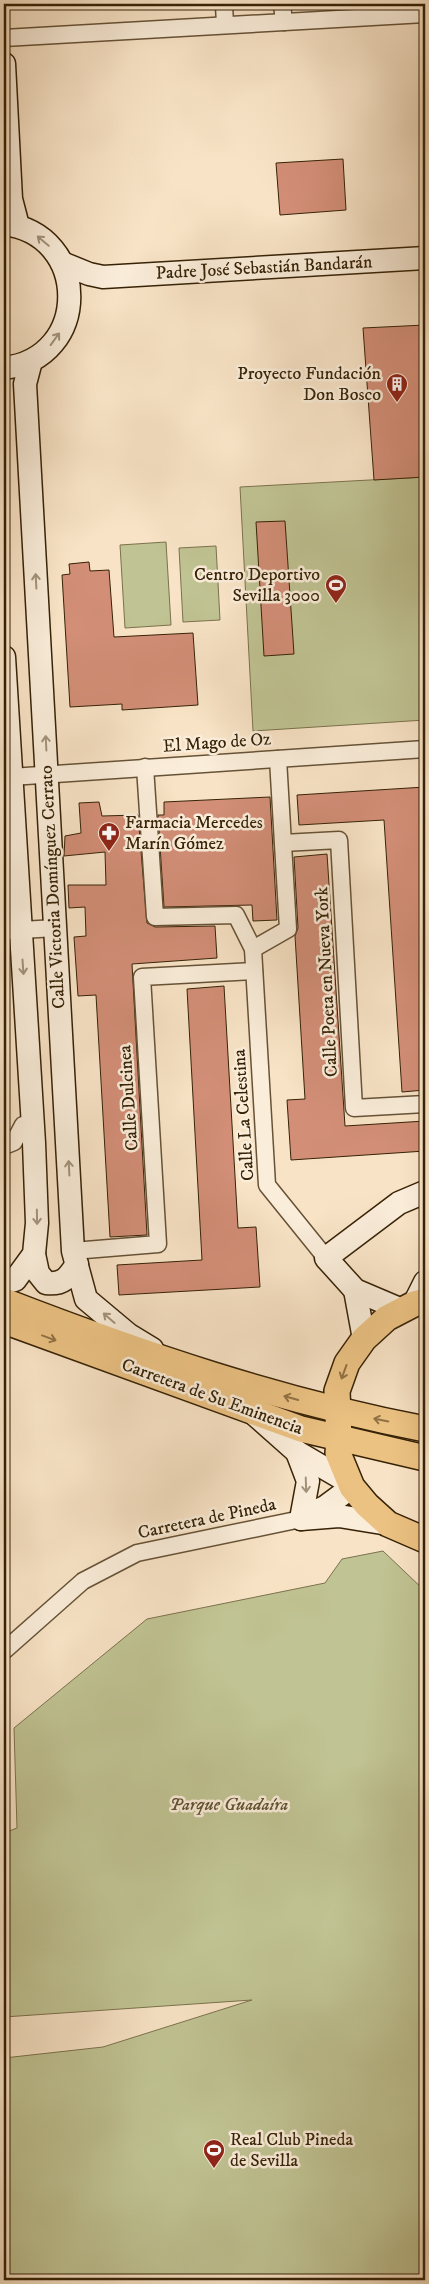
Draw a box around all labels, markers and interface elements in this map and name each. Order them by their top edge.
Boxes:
one-way arrow [37,235,50,246]
street label: Padre José Sebastián Bandarán [155,251,374,285]
one-way arrow [50,332,60,346]
place label: Proyecto Fundación Don Bosco [237,363,382,406]
building icon: Proyecto Fundación Don Bosco [385,372,409,403]
place label: Centro Deportivo Sevilla 3000 [194,564,320,607]
one-way arrow [32,573,41,589]
sports icon: Centro Deportivo Sevilla 3000 [324,573,348,604]
street label: El Mago de Oz [162,728,272,758]
one-way arrow [41,736,50,752]
street label: Calle Victoria Domínguez Cerrato [36,764,70,1009]
place label: Farmacia Mercedes Marín Gómez [125,812,263,855]
pharmacy icon: Farmacia Mercedes Marín Gómez [97,821,121,852]
street label: Calle Poeta en Nueva York [311,886,343,1078]
one-way arrow [19,959,28,975]
street label: Calle Dulcinea [114,1044,144,1152]
street label: Calle La Celestina [228,1048,260,1182]
one-way arrow [64,1160,73,1176]
one-way arrow [32,1208,42,1225]
one-way arrow [103,1313,116,1324]
one-way arrow [41,1334,57,1343]
street label: Carretera de Su Eminencia [118,1354,306,1440]
one-way arrow [339,1364,348,1380]
one-way arrow [283,1392,299,1402]
one-way arrow [374,1415,390,1425]
one-way arrow [302,1477,311,1493]
street label: Carretera de Pineda [136,1494,278,1544]
park label: Parque Guadaíra [170,1794,289,1816]
place label: Real Club Pineda de Sevilla [230,2129,353,2172]
sports icon: Real Club Pineda de Sevilla [202,2138,226,2169]

